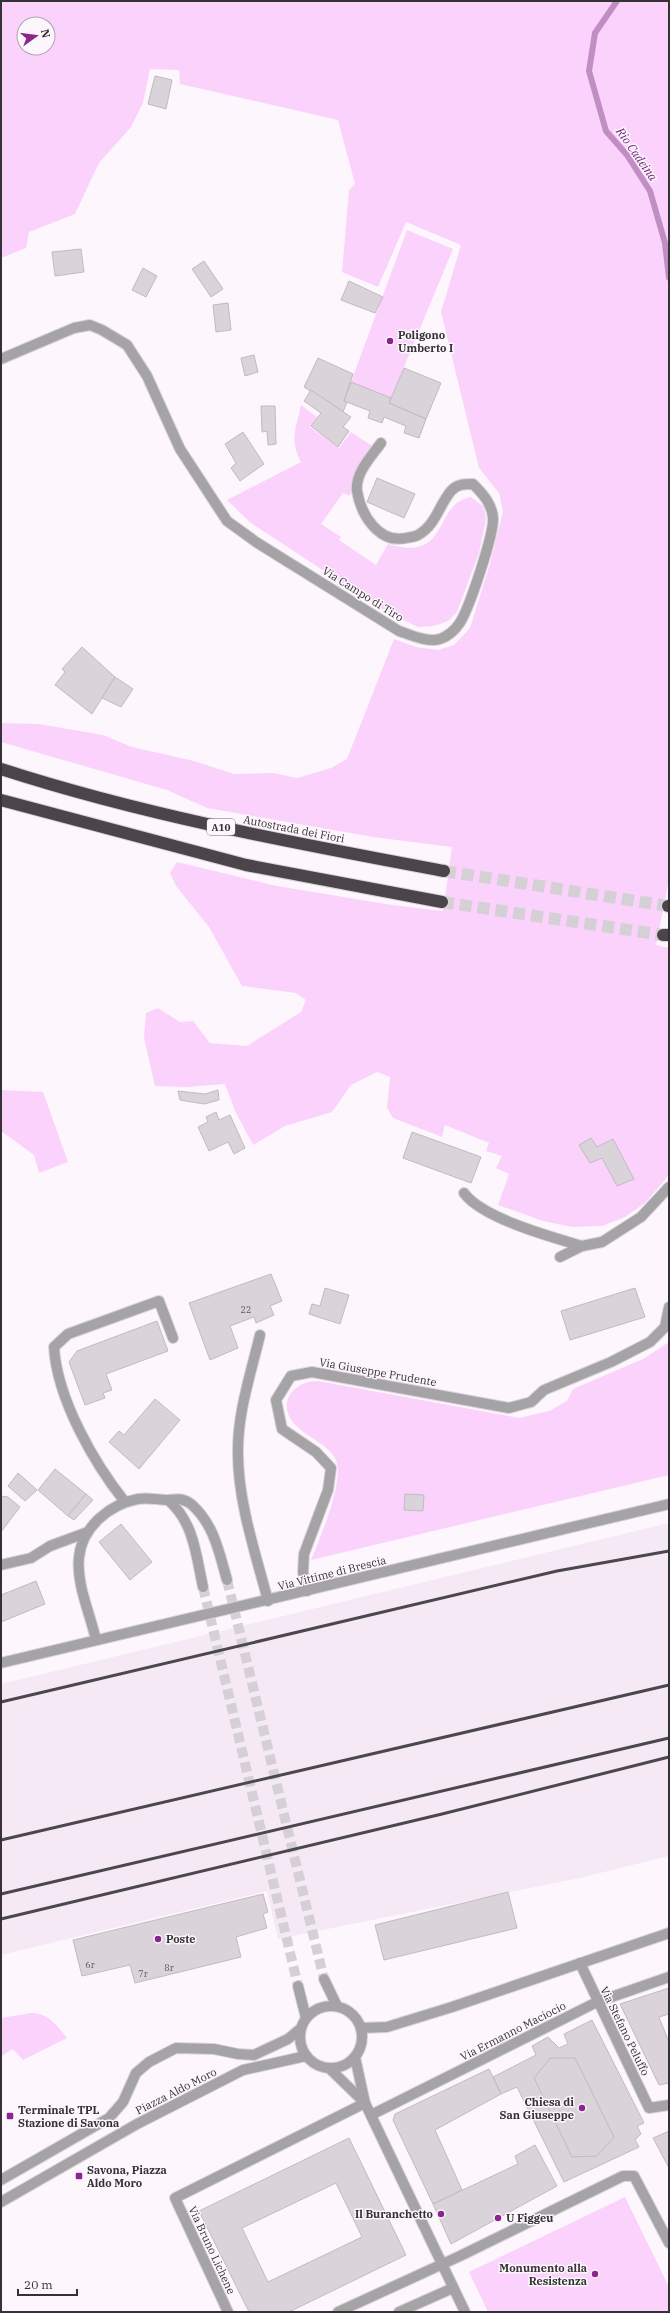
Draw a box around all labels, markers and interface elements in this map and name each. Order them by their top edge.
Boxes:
north arrow [16,16,56,56]
text: N [38,28,54,40]
water label: Rio Cadeina [613,124,661,184]
place label: Poligono Umberto I [398,328,453,355]
marker: Poligono Umberto I [385,336,395,346]
street label: Via Campo di Tiro [320,564,406,624]
street label: Autostrada dei Fiori [242,812,346,846]
road number: A10 [207,819,235,835]
house number: 22 [241,1304,251,1315]
street label: Via Giuseppe Prudente [318,1355,438,1389]
street label: Via Vittime di Brescia [276,1553,388,1593]
place label: Poste [166,1932,195,1946]
marker: Poste [153,1934,163,1944]
house number: 6r [85,1959,95,1970]
house number: 8r [164,1962,174,1973]
house number: 7r [138,1968,148,1979]
street label: Via Stefano Peluffo [597,1984,653,2078]
street label: Via Ermanno Maciocio [458,1998,568,2064]
street label: Piazza Aldo Moro [133,2065,219,2117]
place label: Chiesa di San Giuseppe [500,2095,574,2122]
place label: Terminale TPL Stazione di Savona [18,2103,119,2130]
marker: Chiesa di San Giuseppe [577,2103,587,2113]
marker: Terminale TPL Stazione di Savona [5,2111,15,2121]
place label: Savona, Piazza Aldo Moro [87,2163,167,2190]
marker: Savona, Piazza Aldo Moro [74,2171,84,2181]
street label: Via Bruno Lichene [185,2204,239,2296]
place label: Il Buranchetto [355,2207,433,2221]
marker: Il Buranchetto [436,2209,446,2219]
place label: U Figgeu [506,2211,553,2225]
marker: U Figgeu [493,2213,503,2223]
place label: Monumento alla Resistenza [499,2261,587,2288]
marker: Monumento alla Resistenza [590,2269,600,2279]
scale bar [18,2271,77,2297]
text: 20 m [24,2277,53,2292]

